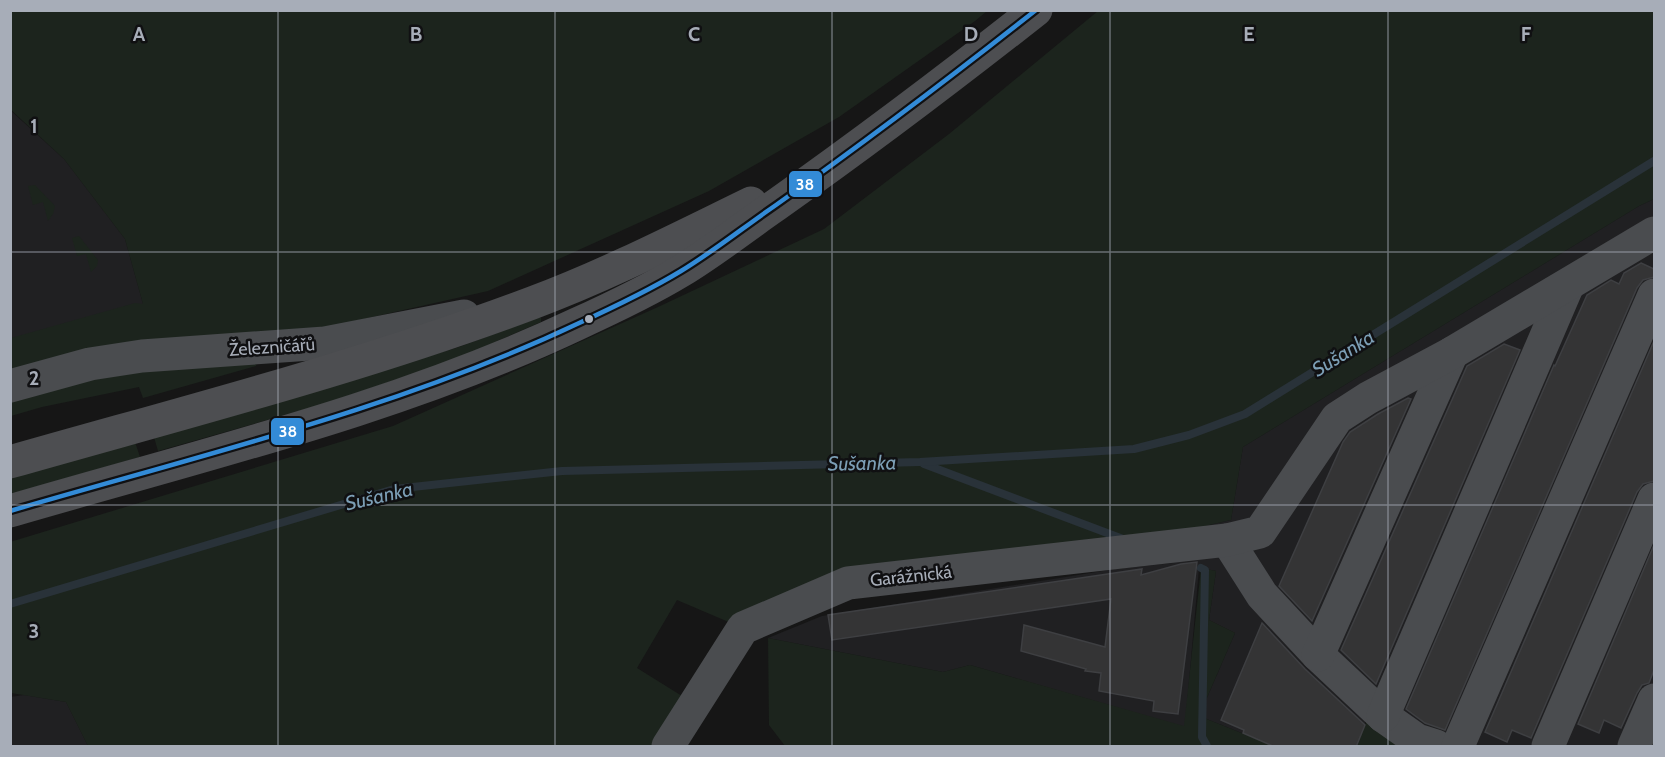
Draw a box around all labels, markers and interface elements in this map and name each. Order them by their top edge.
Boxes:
text: A [133,22,146,46]
text: B [410,22,422,46]
text: C [688,22,700,46]
text: D [964,22,978,46]
text: E [1243,22,1255,46]
text: F [1521,22,1532,46]
text: 1 [30,114,38,138]
line badge: 38 [788,170,823,198]
text: 38 [796,175,814,194]
unlabelled marker [583,313,595,325]
water label: Sušanka [1307,325,1379,381]
street label: Železničářů [228,332,316,361]
text: 2 [29,366,39,390]
line badge: 38 [270,417,305,446]
text: 38 [279,422,297,441]
water label: Sušanka [827,450,897,476]
water label: Sušanka [343,477,415,515]
street label: Garážnická [869,561,953,591]
text: 3 [29,619,39,643]

